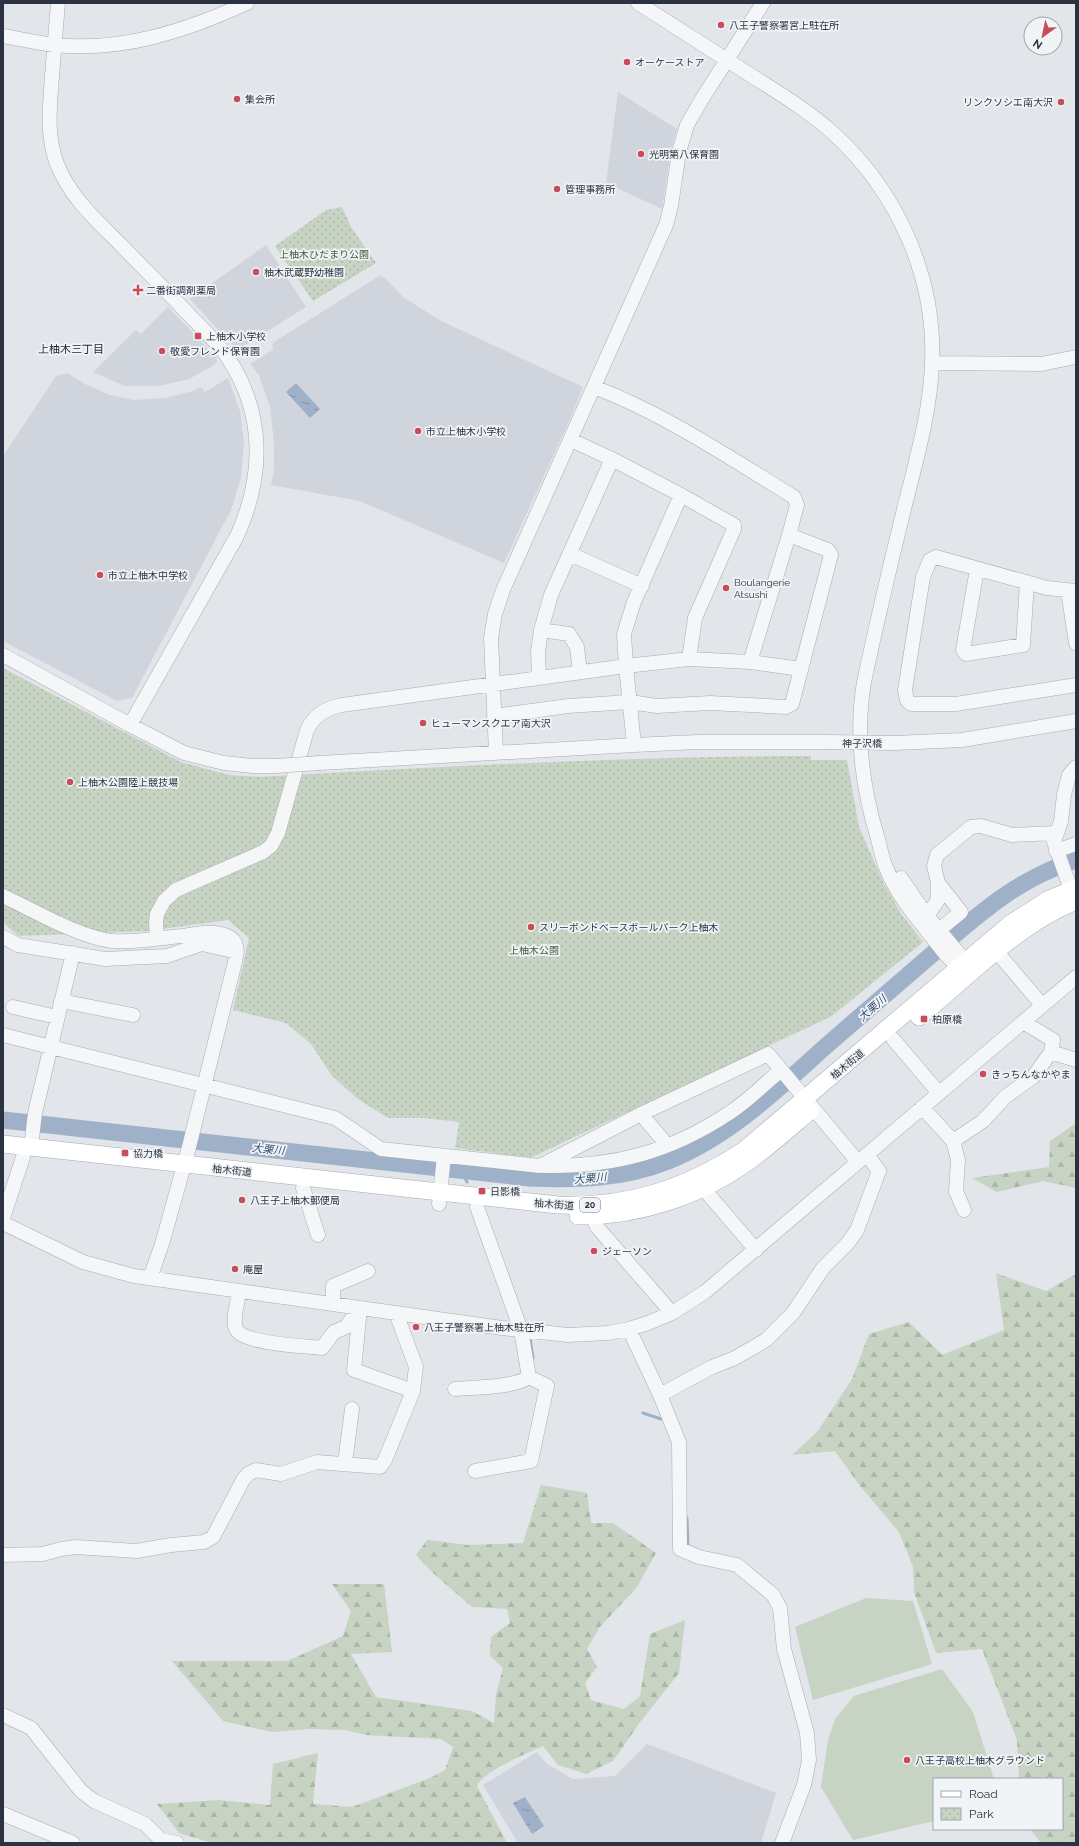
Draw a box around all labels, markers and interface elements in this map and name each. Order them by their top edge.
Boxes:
north arrow [1023,16,1063,56]
marker: 八王子警察署宮上駐在所 [716,20,726,30]
place label: 八王子警察署宮上駐在所 [729,20,839,31]
text: N [1031,36,1045,52]
marker: オーケーストア [622,57,632,67]
place label: オーケーストア [635,57,705,68]
marker: 集会所 [232,94,242,104]
place label: 集会所 [245,94,275,105]
place label: リンクソシエ南大沢 [963,97,1053,108]
marker: リンクソシエ南大沢 [1056,97,1066,107]
marker: 光明第八保育園 [636,149,646,159]
place label: 光明第八保育園 [649,149,719,160]
marker: 管理事務所 [552,184,562,194]
place label: 管理事務所 [565,184,615,195]
park label: 上柚木ひだまり公園 [279,249,369,260]
marker: 柚木武蔵野幼稚園 [251,267,261,277]
place label: 柚木武蔵野幼稚園 [264,267,344,278]
marker: 二番街調剤薬局 [133,285,143,295]
place label: 二番街調剤薬局 [146,285,216,296]
marker: 上柚木小学校 [193,331,203,341]
place label: 上柚木小学校 [206,331,266,342]
district label: 上柚木三丁目 [38,343,104,356]
marker: 敬愛フレンド保育園 [157,346,167,356]
place label: 敬愛フレンド保育園 [170,346,260,357]
marker: 市立上柚木小学校 [413,426,423,436]
place label: 市立上柚木小学校 [426,426,506,437]
marker: 市立上柚木中学校 [95,570,105,580]
place label: 市立上柚木中学校 [108,570,188,581]
place label: Boulangerie Atsushi [734,577,790,600]
marker: Boulangerie Atsushi [721,583,731,593]
marker: ヒューマンスクエア南大沢 [418,718,428,728]
place label: ヒューマンスクエア南大沢 [431,718,551,729]
street label: 神子沢橋 [842,738,882,749]
marker: 上柚木公園陸上競技場 [65,777,75,787]
place label: 上柚木公園陸上競技場 [78,777,178,788]
marker: スリーボンドベースボールパーク上柚木 [526,922,536,932]
place label: スリーボンドベースボールパーク上柚木 [539,922,719,933]
park label: 上柚木公園 [509,945,559,956]
water label: 大栗川 [856,992,890,1024]
marker: 柏原橋 [919,1014,929,1024]
place label: 柏原橋 [932,1014,962,1025]
street label: 柚木街道 [828,1047,866,1081]
marker: きっちんなかやま [978,1069,988,1079]
place label: きっちんなかやま [991,1069,1071,1080]
water label: 大栗川 [251,1141,286,1158]
marker: 協力橋 [120,1148,130,1158]
place label: 協力橋 [133,1148,163,1159]
street label: 柚木街道 [211,1163,252,1178]
water label: 大栗川 [573,1170,608,1186]
marker: 日影橋 [477,1186,487,1196]
place label: 日影橋 [490,1186,520,1197]
marker: 八王子上柚木郵便局 [237,1195,247,1205]
place label: 八王子上柚木郵便局 [250,1195,340,1206]
street label: 柚木街道 [534,1198,574,1211]
road number: 20 [580,1198,600,1212]
marker: ジェーソン [589,1246,599,1256]
place label: ジェーソン [602,1246,652,1257]
marker: 庵屋 [230,1264,240,1274]
place label: 庵屋 [243,1264,263,1275]
marker: 八王子警察署上柚木駐在所 [411,1322,421,1332]
place label: 八王子警察署上柚木駐在所 [424,1322,544,1333]
marker: 八王子高校上柚木グラウンド [902,1755,912,1765]
place label: 八王子高校上柚木グラウンド [915,1755,1045,1766]
legend [933,1778,1063,1830]
text: Road [969,1787,998,1801]
text: Park [969,1807,994,1821]

